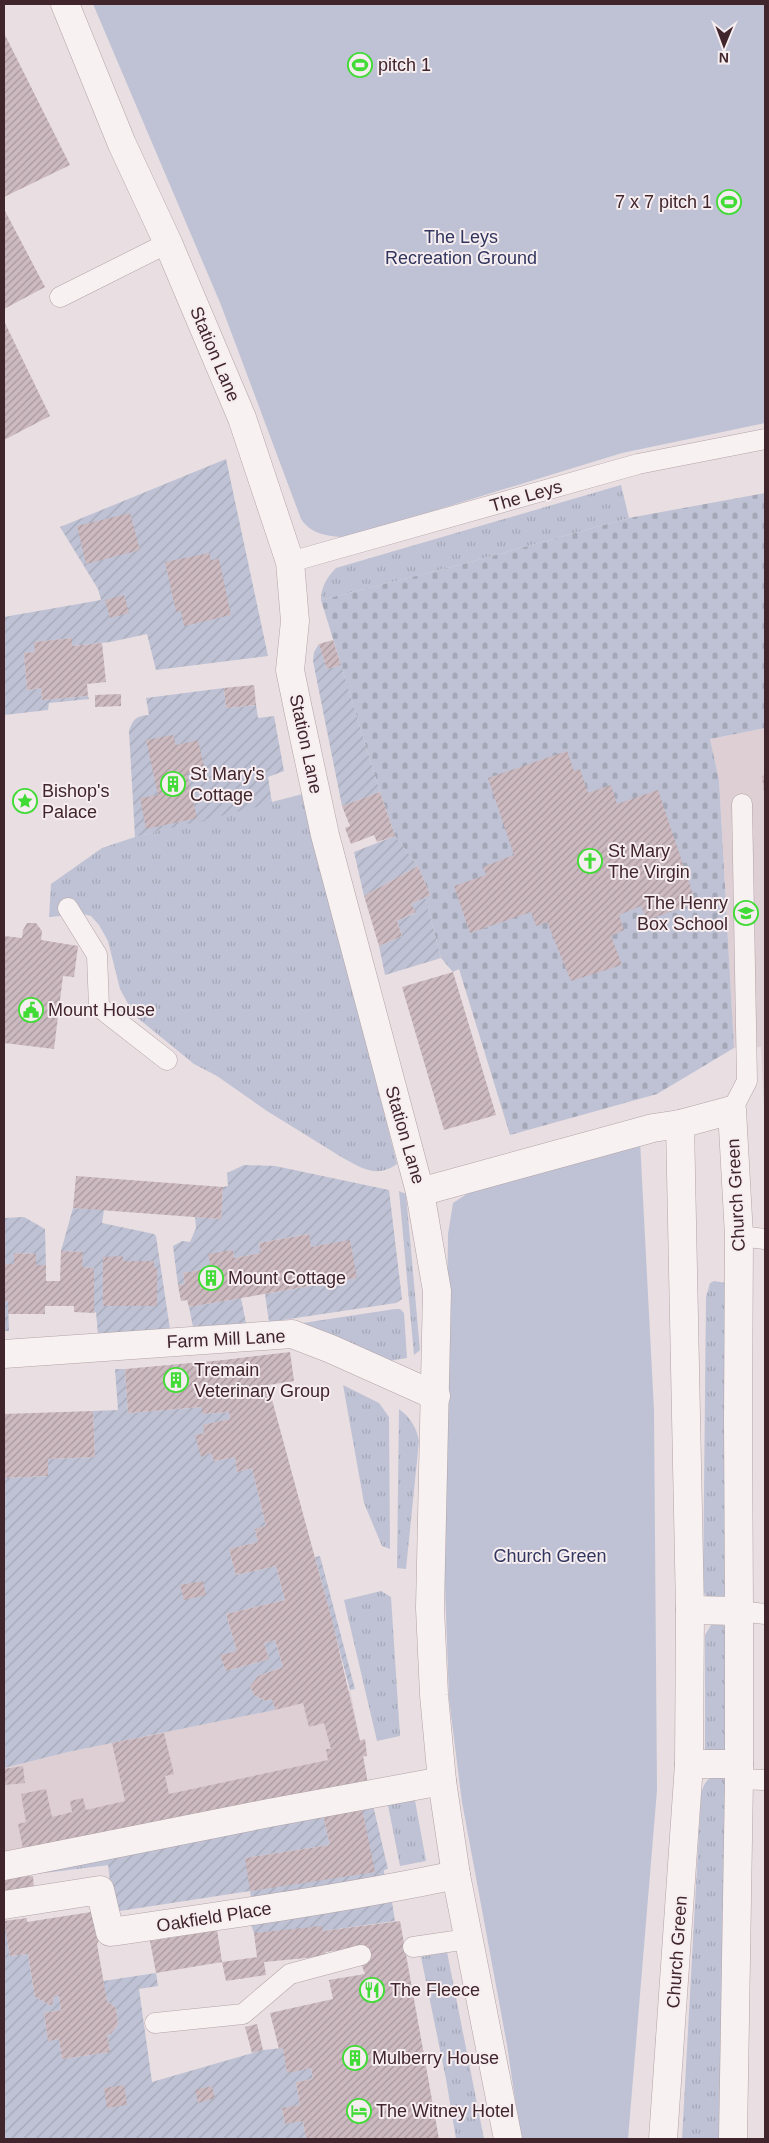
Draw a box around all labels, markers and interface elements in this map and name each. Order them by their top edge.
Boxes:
north arrow [699,20,749,70]
text: N [719,50,729,66]
sports icon: pitch 1 [347,52,373,78]
place label: pitch 1 [378,55,431,75]
sports icon: 7 x 7 pitch 1 [716,189,742,215]
place label: 7 x 7 pitch 1 [615,192,712,212]
park label: The Leys Recreation Ground [385,227,537,268]
street label: Station Lane [186,304,244,404]
street label: The Leys [488,476,564,516]
street label: Station Lane [286,692,326,796]
place label: St Mary's Cottage [190,764,264,805]
building icon: St Mary's Cottage [160,771,186,797]
place label: Bishop's Palace [42,781,109,822]
place icon: Bishop's Palace [12,788,38,814]
place label: St Mary The Virgin [608,841,690,882]
church icon: St Mary The Virgin [577,848,603,874]
place label: The Henry Box School [637,893,728,934]
school or university icon: The Henry Box School [733,900,759,926]
public building icon: Mount House [18,997,44,1023]
place label: Mount House [48,1000,155,1020]
street label: Station Lane [381,1084,429,1186]
street label: Church Green [723,1138,749,1252]
building icon: Mount Cottage [198,1265,224,1291]
place label: Mount Cottage [228,1268,346,1288]
street label: Farm Mill Lane [166,1326,286,1352]
place label: Tremain Veterinary Group [194,1360,330,1401]
building icon: Tremain Veterinary Group [163,1367,189,1393]
park label: Church Green [493,1546,607,1566]
street label: Church Green [663,1895,691,2009]
street label: Oakfield Place [155,1898,273,1936]
restaurant icon: The Fleece [359,1977,385,2003]
place label: The Fleece [390,1980,480,2000]
building icon: Mulberry House [342,2045,368,2071]
place label: Mulberry House [372,2048,499,2068]
hotel icon: The Witney Hotel [346,2098,372,2124]
place label: The Witney Hotel [376,2101,514,2121]

